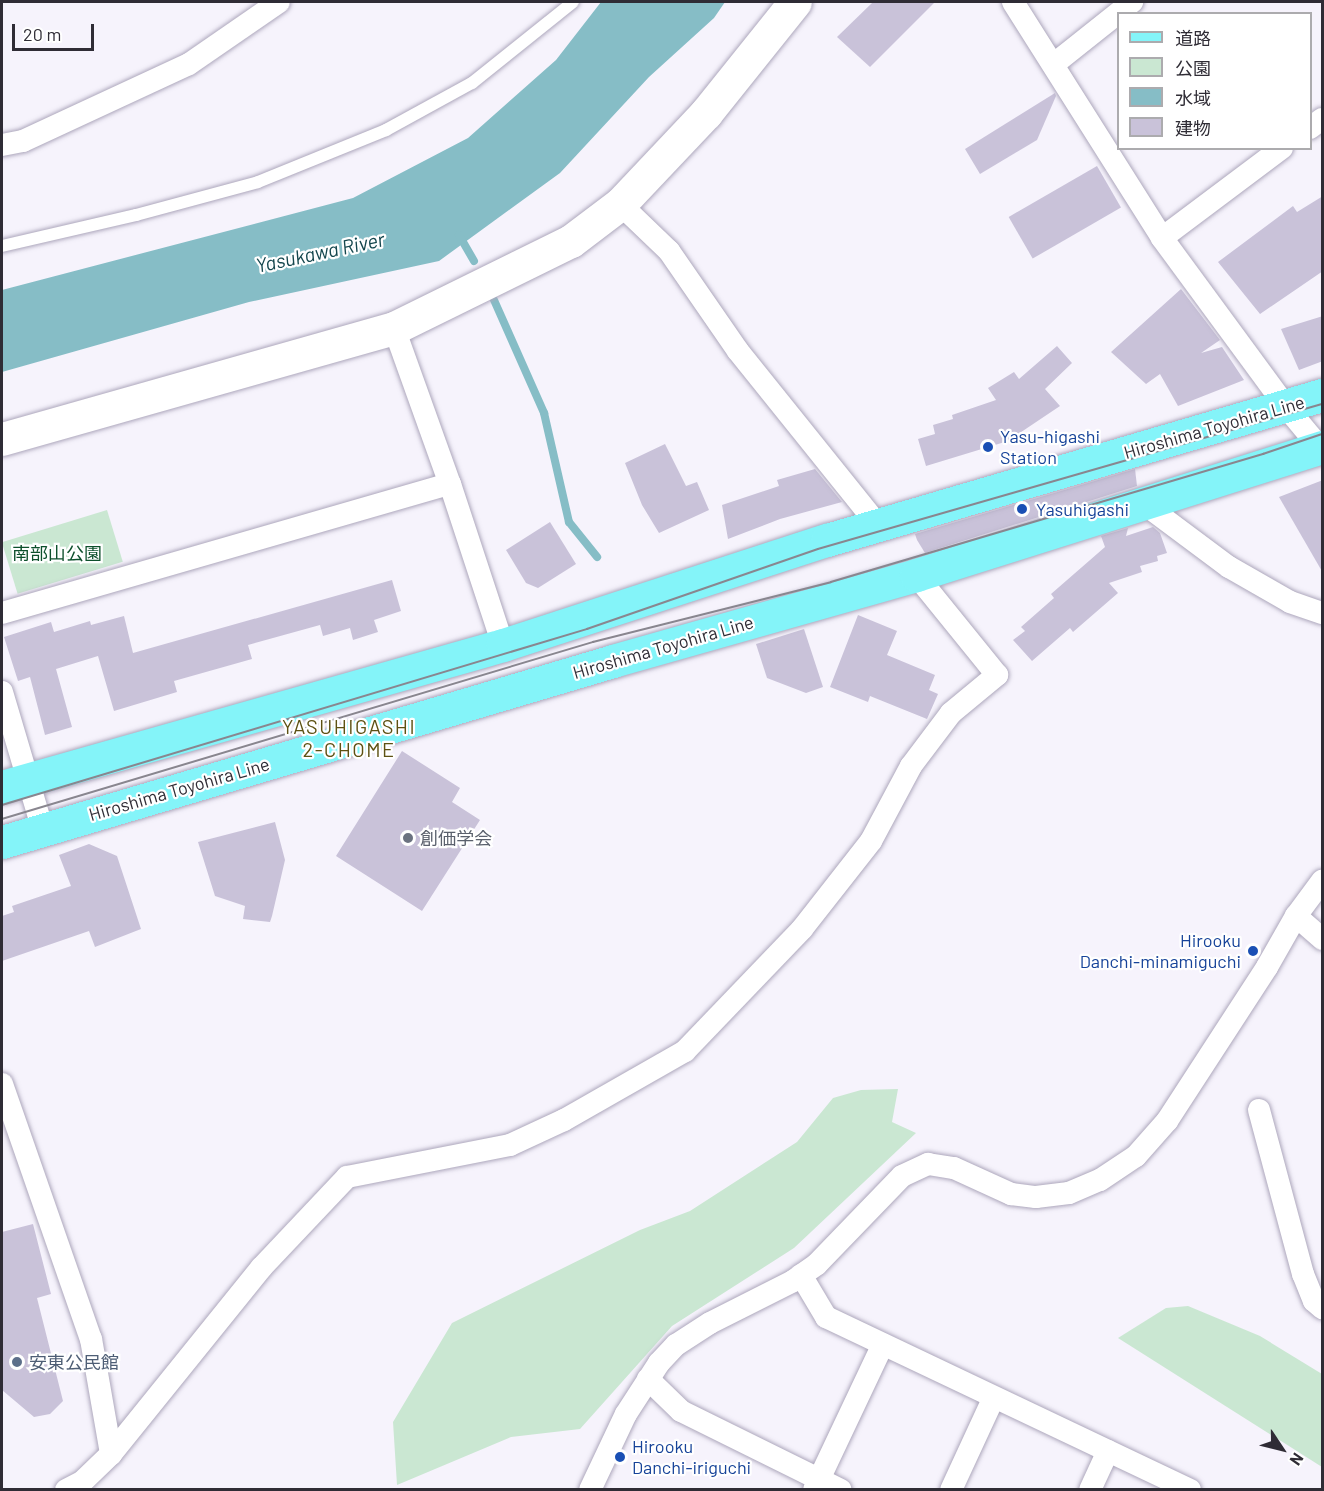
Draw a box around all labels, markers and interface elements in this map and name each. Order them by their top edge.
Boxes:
scale bar [15,12,98,50]
legend [1117,12,1312,150]
text: 20 m [23,23,61,45]
text: 道路 [1175,27,1211,49]
text: 公園 [1175,57,1211,79]
text: 水域 [1175,87,1211,109]
text: 建物 [1175,117,1211,139]
water label: Yasukawa River [253,227,387,277]
street label: Hiroshima Toyohira Line [1121,391,1307,463]
place label: Yasu-higashi Station [1000,426,1100,468]
marker: Yasu-higashi Station [981,440,995,454]
place label: Yasuhigashi [1036,498,1129,520]
marker: Yasuhigashi [1013,500,1031,518]
park label: 南部山公園 [12,542,102,564]
street label: Hiroshima Toyohira Line [570,611,756,683]
district label: YASUHIGASHI 2-CHOME [282,715,416,762]
street label: Hiroshima Toyohira Line [86,753,272,825]
place label: 創価学会 [420,827,492,849]
marker: 創価学会 [401,831,415,845]
place label: Hirooku Danchi-minamiguchi [1080,930,1241,972]
marker: Hirooku Danchi-minamiguchi [1246,944,1260,958]
place label: 安東公民館 [29,1351,119,1373]
marker: 安東公民館 [10,1355,24,1369]
north arrow [1252,1419,1312,1479]
place label: Hirooku Danchi-iriguchi [632,1436,751,1478]
marker: Hirooku Danchi-iriguchi [613,1450,627,1464]
text: N [1286,1450,1308,1469]

